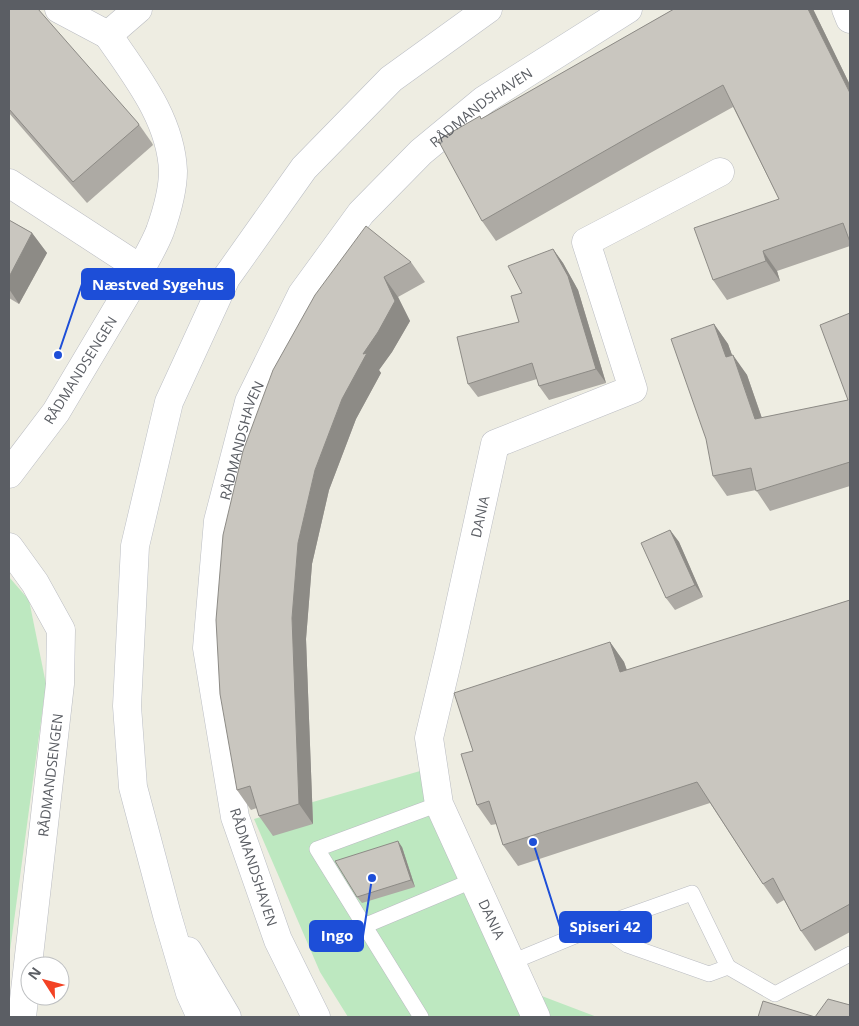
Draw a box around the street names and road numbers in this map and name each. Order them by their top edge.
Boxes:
street label: RÅDMANDSHAVEN [425,63,536,151]
street label: RÅDMANDSENGEN [39,312,121,428]
street label: RÅDMANDSHAVEN [214,377,268,502]
street label: DANIA [465,494,493,539]
street label: RÅDMANDSENGEN [33,712,67,838]
street label: RÅDMANDSHAVEN [226,805,282,929]
street label: DANIA [474,896,510,942]

